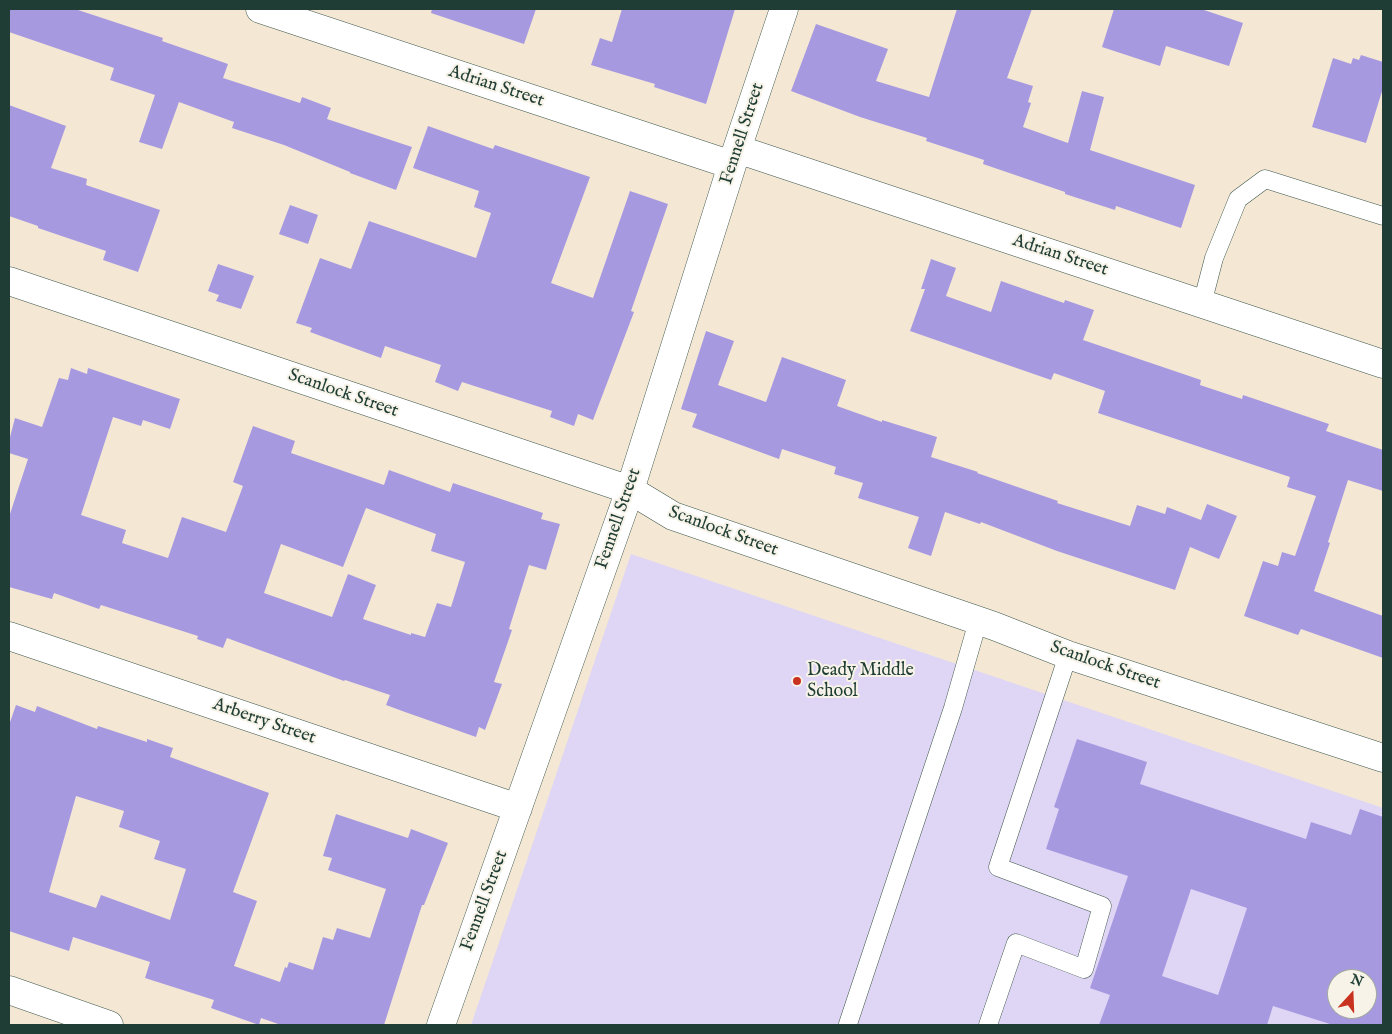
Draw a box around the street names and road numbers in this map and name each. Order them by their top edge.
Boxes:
street label: Adrian Street [445,61,547,113]
street label: Fennell Street [716,80,770,188]
street label: Adrian Street [1009,230,1111,282]
street label: Scanlock Street [285,365,401,423]
street label: Fennell Street [592,466,646,572]
street label: Scanlock Street [665,502,781,562]
street label: Scanlock Street [1047,637,1163,695]
street label: Arberry Street [210,694,318,750]
street label: Fennell Street [457,848,513,954]

